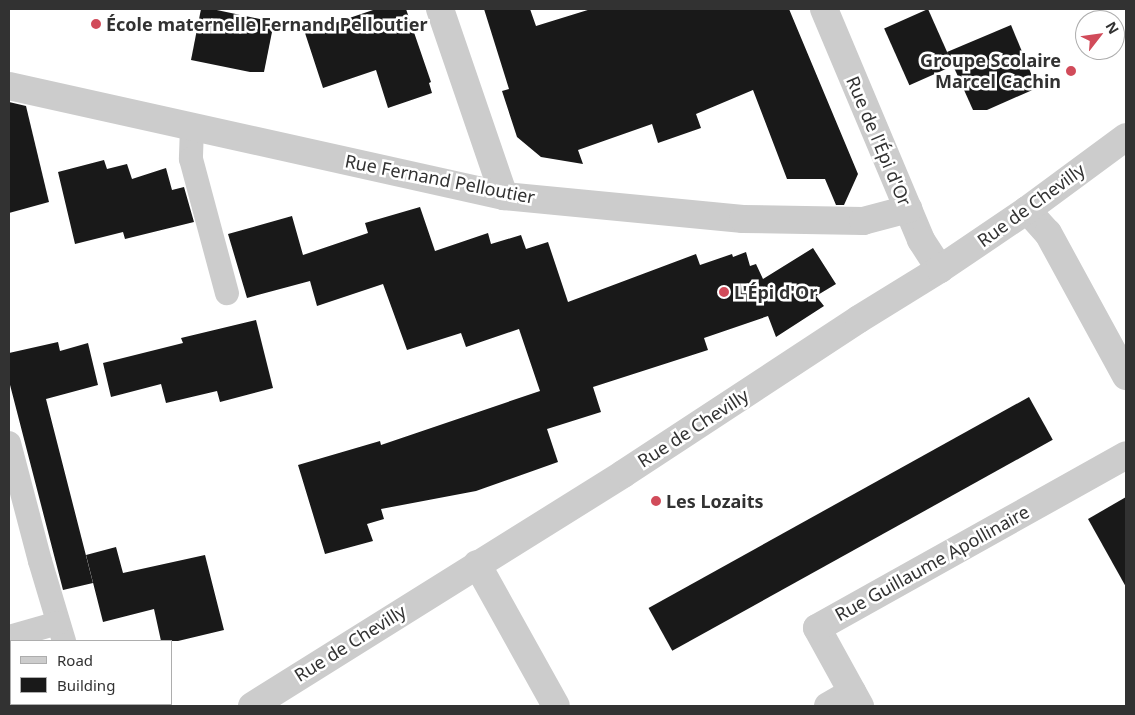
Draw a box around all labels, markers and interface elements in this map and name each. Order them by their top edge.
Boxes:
north arrow [1075,10,1125,60]
place label: École maternelle Fernand Pelloutier [106,13,427,35]
marker: École maternelle Fernand Pelloutier [90,18,102,30]
text: N [1101,18,1124,37]
place label: Groupe Scolaire Marcel Cachin [920,50,1061,92]
marker: Groupe Scolaire Marcel Cachin [1065,65,1077,77]
street label: Rue de l'Épi d'Or [842,73,916,209]
street label: Rue Fernand Pelloutier [343,150,537,208]
street label: Rue de Chevilly [973,159,1089,251]
place label: L'Épi d'Or [734,281,817,303]
marker: L'Épi d'Or [718,286,730,298]
street label: Rue de Chevilly [634,384,752,472]
place label: Les Lozaits [666,490,764,512]
marker: Les Lozaits [650,495,662,507]
street label: Rue Guillaume Apollinaire [831,501,1033,625]
street label: Rue de Chevilly [290,600,410,686]
legend [10,640,172,705]
text: Road [57,650,93,670]
text: Building [57,675,115,695]

